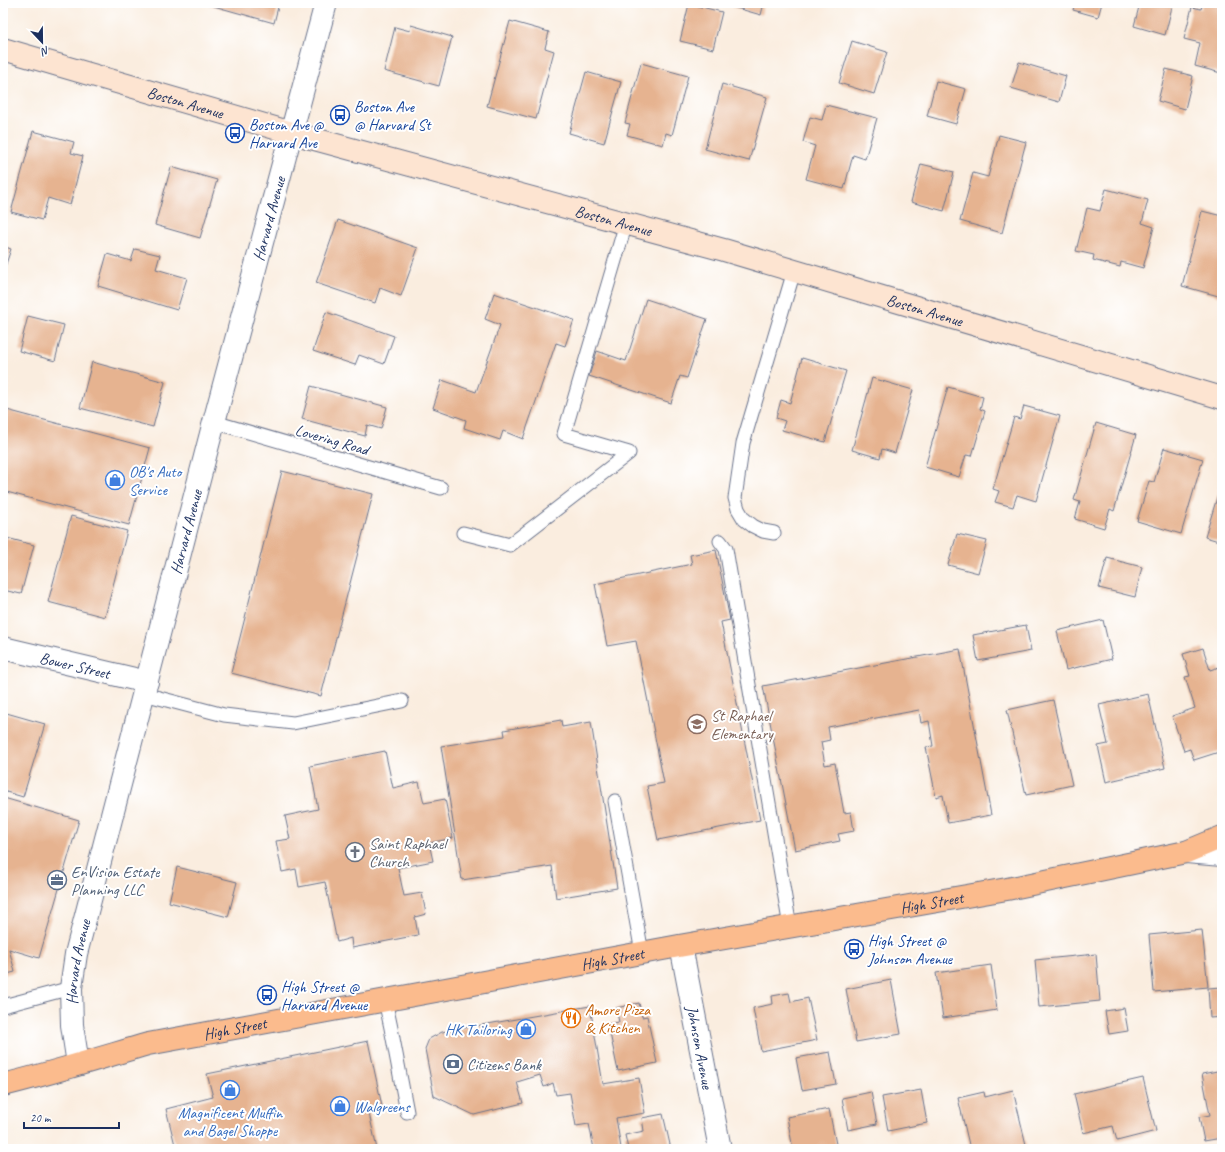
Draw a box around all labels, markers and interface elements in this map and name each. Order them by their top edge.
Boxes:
north arrow [22,22,62,62]
text: N [38,44,52,60]
street label: Boston Avenue [145,82,227,124]
place label: Boston Ave @ Harvard St [354,97,432,135]
bus stop icon: Boston Ave @ Harvard St [329,104,351,126]
place label: Boston Ave @ Harvard Ave [249,115,325,153]
bus stop icon: Boston Ave @ Harvard Ave [224,122,246,144]
street label: Harvard Avenue [249,173,291,263]
street label: Boston Avenue [573,201,655,241]
street label: Boston Avenue [884,290,967,332]
street label: Lovering Road [293,420,373,461]
place label: OB's Auto Service [129,462,184,500]
shop icon: OB's Auto Service [104,469,126,491]
street label: Harvard Avenue [166,486,207,576]
street label: Bower Street [38,648,114,684]
place label: St Raphael Elementary [711,706,774,744]
school or university icon: St Raphael Elementary [686,713,708,735]
place label: Saint Raphael Church [369,834,449,872]
church icon: Saint Raphael Church [344,841,366,863]
place label: EnVision Estate Planning LLC [71,862,161,900]
office icon: EnVision Estate Planning LLC [46,869,68,891]
street label: High Street [899,888,966,918]
street label: Harvard Avenue [62,916,96,1005]
place label: High Street @ Johnson Avenue [867,931,954,969]
bus stop icon: High Street @ Johnson Avenue [843,938,865,960]
street label: High Street [580,943,647,975]
place label: High Street @ Harvard Avenue [281,977,369,1015]
bus stop icon: High Street @ Harvard Avenue [256,984,278,1006]
place label: Amore Pizza & Kitchen [585,1000,651,1038]
street label: Johnson Avenue [682,1003,718,1092]
restaurant icon: Amore Pizza & Kitchen [560,1007,582,1029]
street label: High Street [202,1013,270,1045]
shop icon: HK Tailoring [515,1018,537,1040]
place label: HK Tailoring [445,1020,513,1040]
bank icon: Citizens Bank [442,1053,464,1075]
place label: Citizens Bank [467,1055,542,1075]
shop icon: Magnificent Muffin and Bagel Shoppe [219,1079,241,1101]
shop icon: Walgreens [329,1095,351,1117]
place label: Walgreens [354,1097,411,1117]
place label: Magnificent Muffin and Bagel Shoppe [178,1103,283,1141]
scale bar [24,1104,119,1130]
text: 20 m [30,1110,52,1126]

